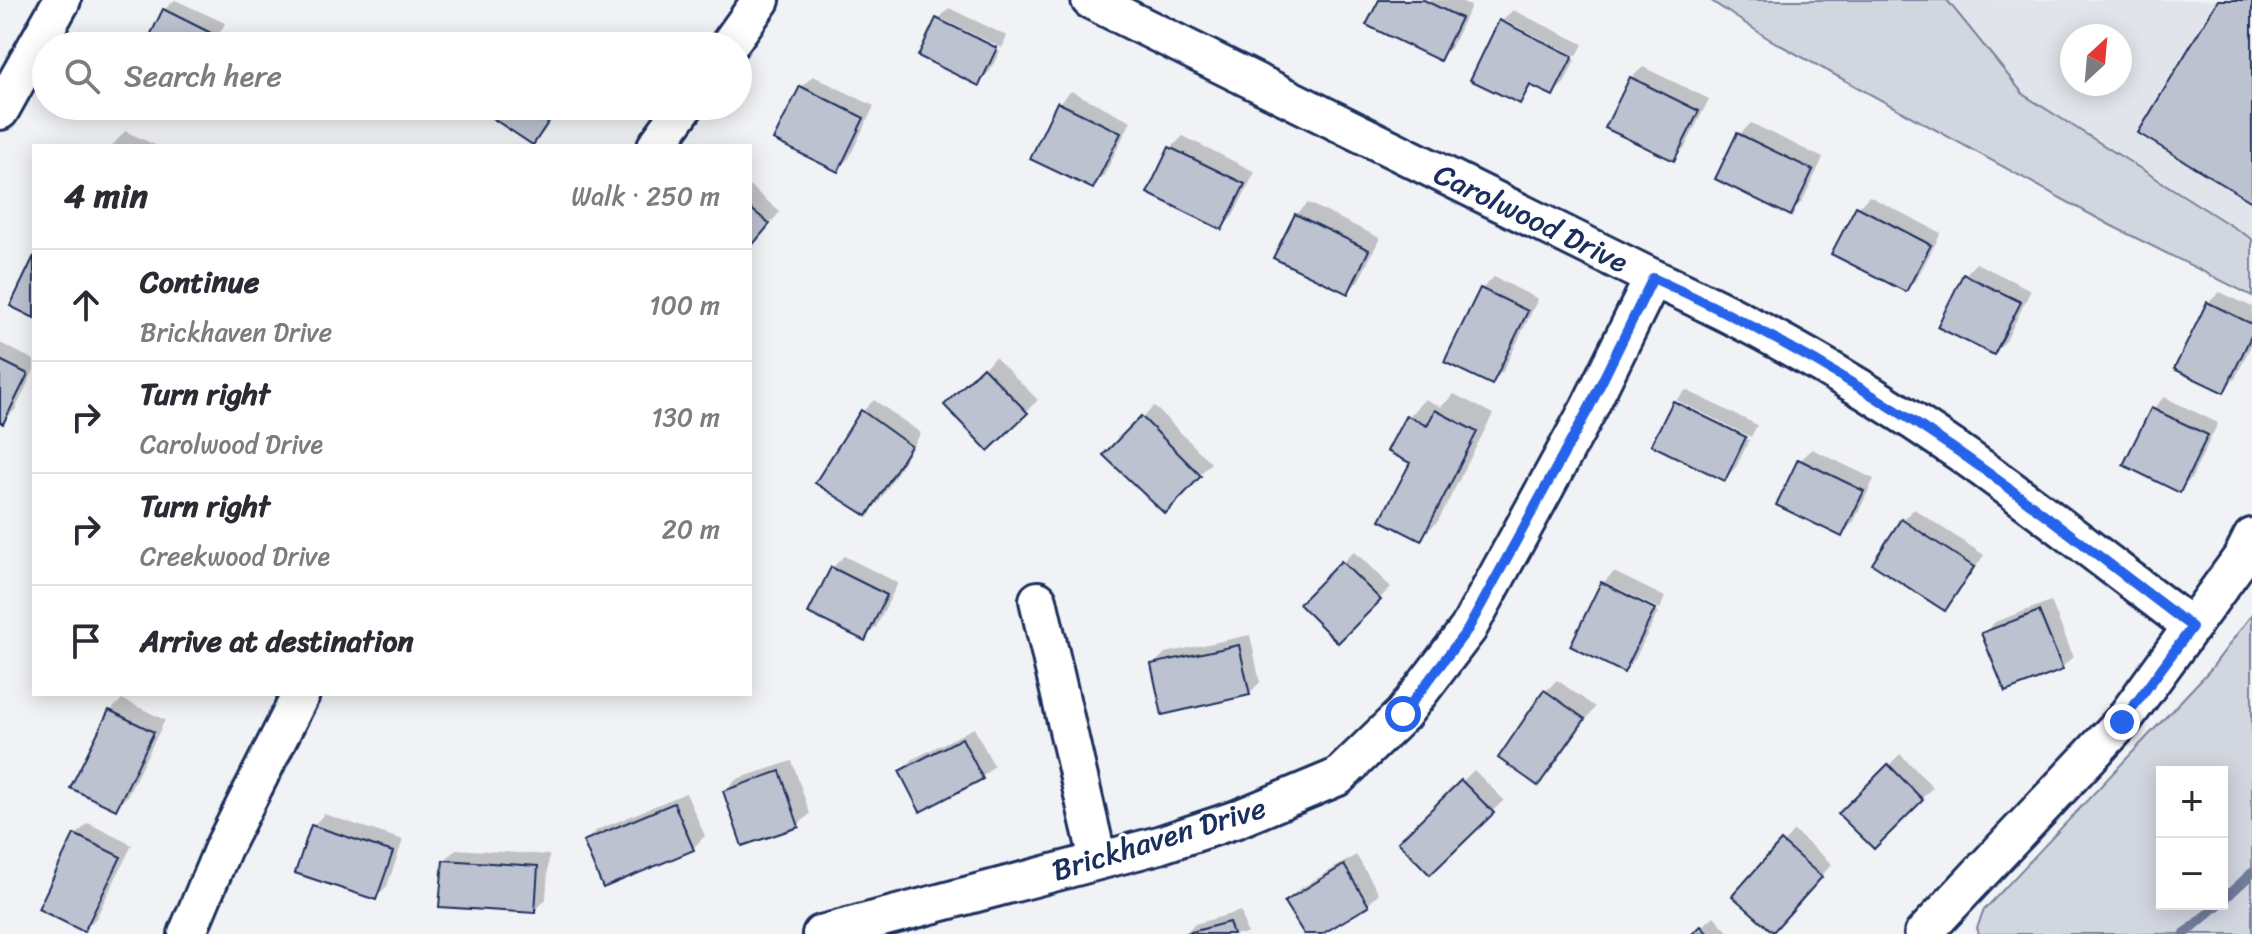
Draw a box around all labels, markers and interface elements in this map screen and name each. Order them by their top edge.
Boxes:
north arrow [2060,24,2132,96]
search box [32,32,752,120]
text: Search here [124,49,282,103]
icon: search [60,54,104,98]
street label: Carolwood Drive [1424,147,1638,289]
text: 4 min [64,166,148,226]
text: Walk · 250 m [571,173,720,219]
text: Continue [140,255,259,309]
text: 100 m [649,282,720,328]
icon: ahead [64,283,108,327]
text: Brickhaven Drive [140,309,332,355]
text: Turn right [140,367,270,421]
text: 130 m [651,394,720,440]
icon: right [64,395,108,439]
text: Carolwood Drive [140,421,323,467]
text: Turn right [140,479,270,533]
text: 20 m [662,506,720,552]
icon: right [64,507,108,551]
text: Creekwood Drive [140,533,330,579]
text: Arrive at destination [140,614,414,668]
icon: arrive [64,619,108,663]
route start [1385,696,1421,732]
route end [2104,704,2140,740]
map controls [2156,766,2228,910]
button: + [2156,766,2228,838]
street label: Brickhaven Drive [1045,781,1273,897]
button: − [2156,838,2228,910]

